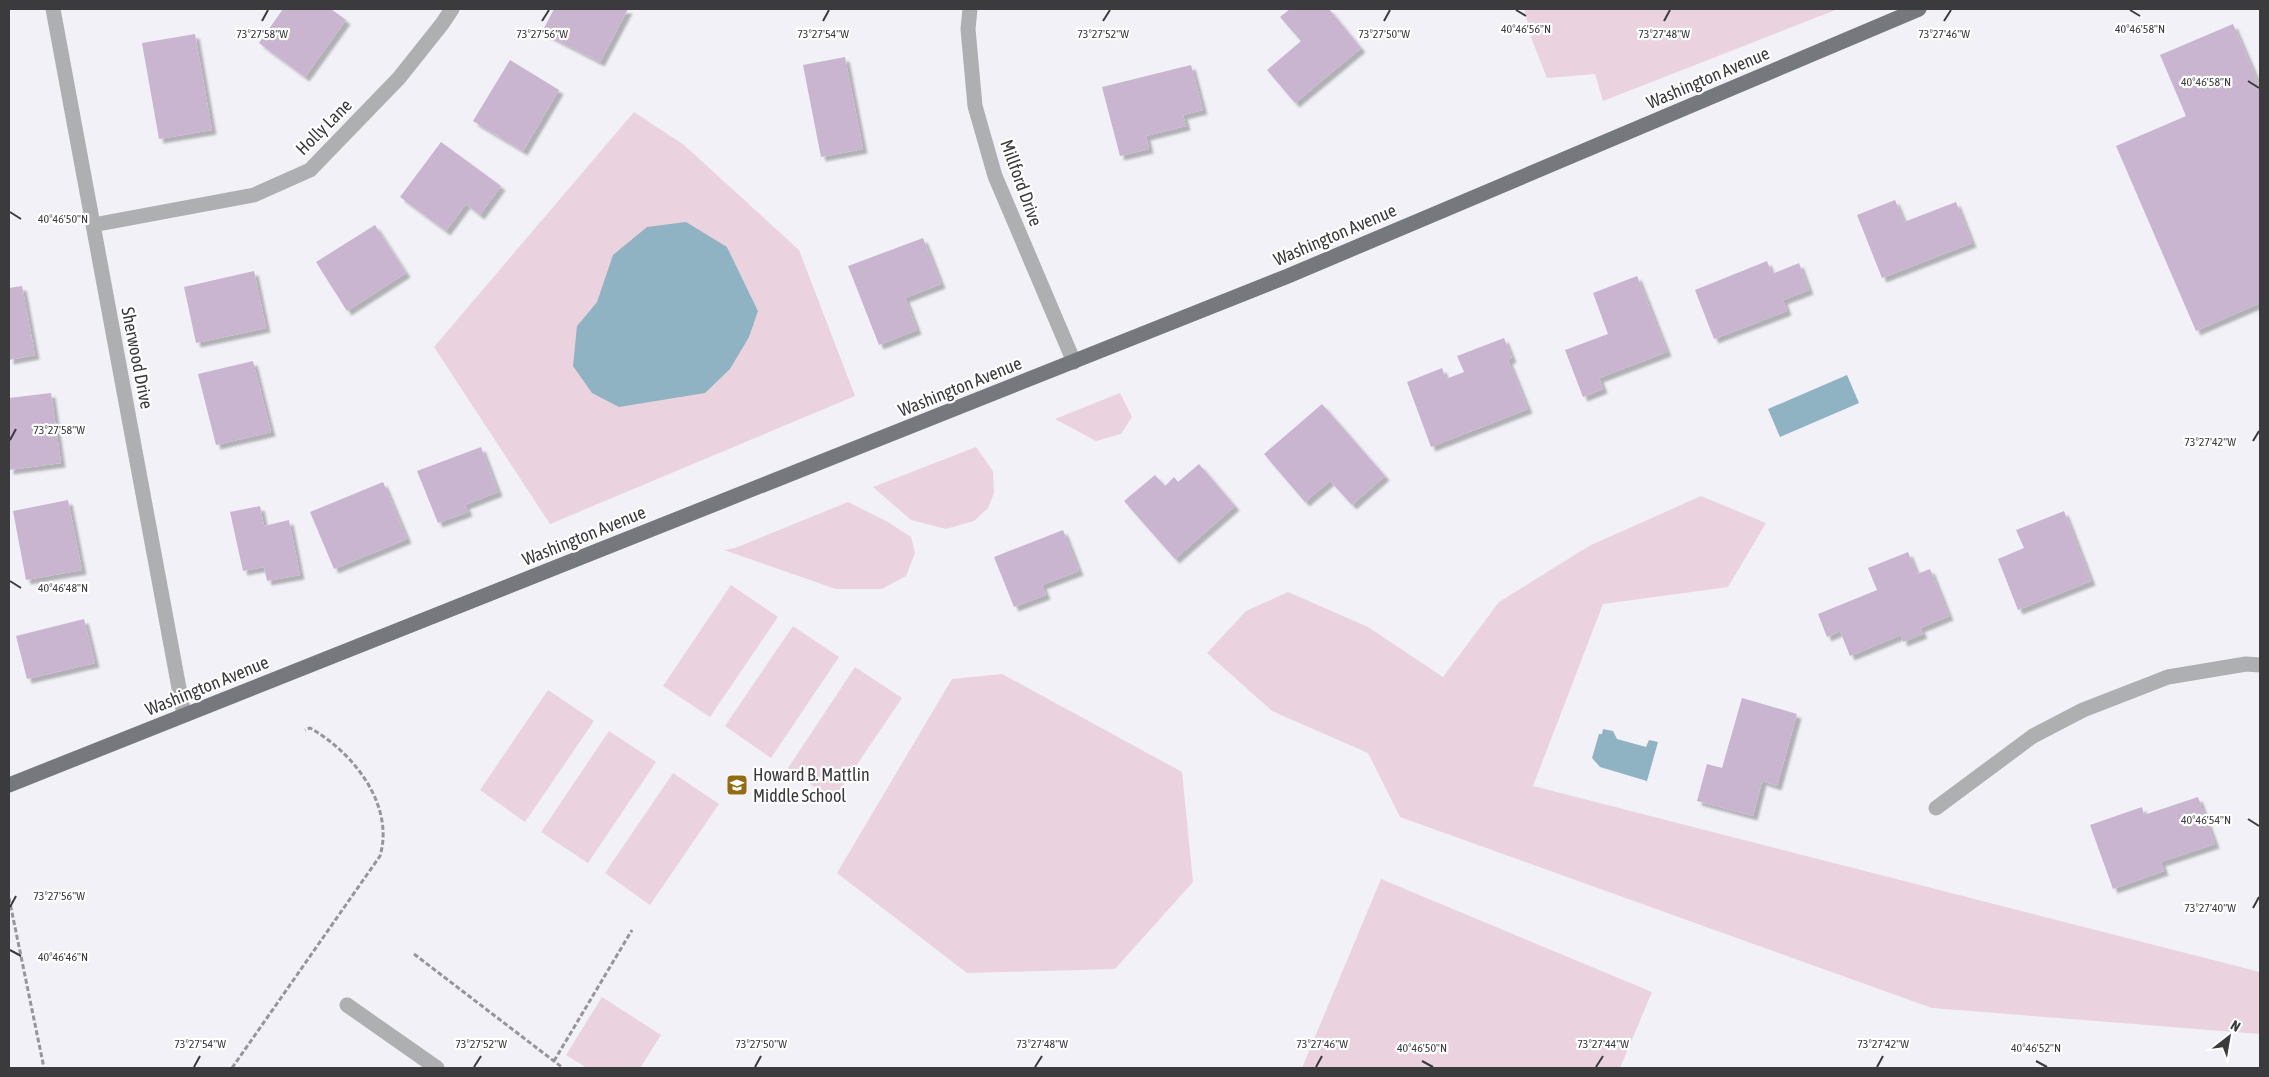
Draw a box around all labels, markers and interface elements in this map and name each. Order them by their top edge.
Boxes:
text: 40°46'56"N [1501,22,1551,36]
text: 40°46'58"N [2115,22,2165,36]
text: 73°27'58"W [236,27,288,41]
text: 73°27'56"W [516,27,568,41]
text: 73°27'54"W [797,27,849,41]
text: 73°27'52"W [1077,27,1129,41]
text: 73°27'50"W [1358,27,1410,41]
text: 73°27'48"W [1638,27,1690,41]
text: 73°27'46"W [1918,27,1970,41]
street label: Washington Avenue [1643,42,1772,113]
text: 40°46'58"N [2181,75,2231,89]
street label: Holly Lane [291,94,356,159]
street label: Millford Drive [996,137,1047,229]
street label: Washington Avenue [1270,199,1399,270]
text: 40°46'50"N [38,212,88,226]
street label: Sherwood Drive [117,305,158,411]
street label: Washington Avenue [895,352,1025,421]
text: 73°27'58"W [33,423,85,437]
text: 73°27'42"W [2184,435,2236,449]
street label: Washington Avenue [519,501,649,570]
text: 40°46'48"N [38,581,88,595]
street label: Washington Avenue [142,651,272,720]
place label: Howard B. Mattlin Middle School [753,764,870,806]
school or university icon: Howard B. Mattlin Middle School [725,773,749,797]
text: 40°46'54"N [2181,813,2231,827]
text: 73°27'56"W [33,889,85,903]
text: 73°27'40"W [2184,901,2236,915]
text: 40°46'46"N [38,950,88,964]
north arrow [2204,1012,2254,1062]
text: N [2228,1017,2243,1035]
text: 73°27'54"W [174,1037,226,1051]
text: 73°27'52"W [455,1037,507,1051]
text: 73°27'50"W [735,1037,787,1051]
text: 73°27'48"W [1016,1037,1068,1051]
text: 73°27'46"W [1296,1037,1348,1051]
text: 73°27'44"W [1577,1037,1629,1051]
text: 73°27'42"W [1857,1037,1909,1051]
text: 40°46'50"N [1397,1041,1447,1055]
text: 40°46'52"N [2011,1041,2061,1055]

